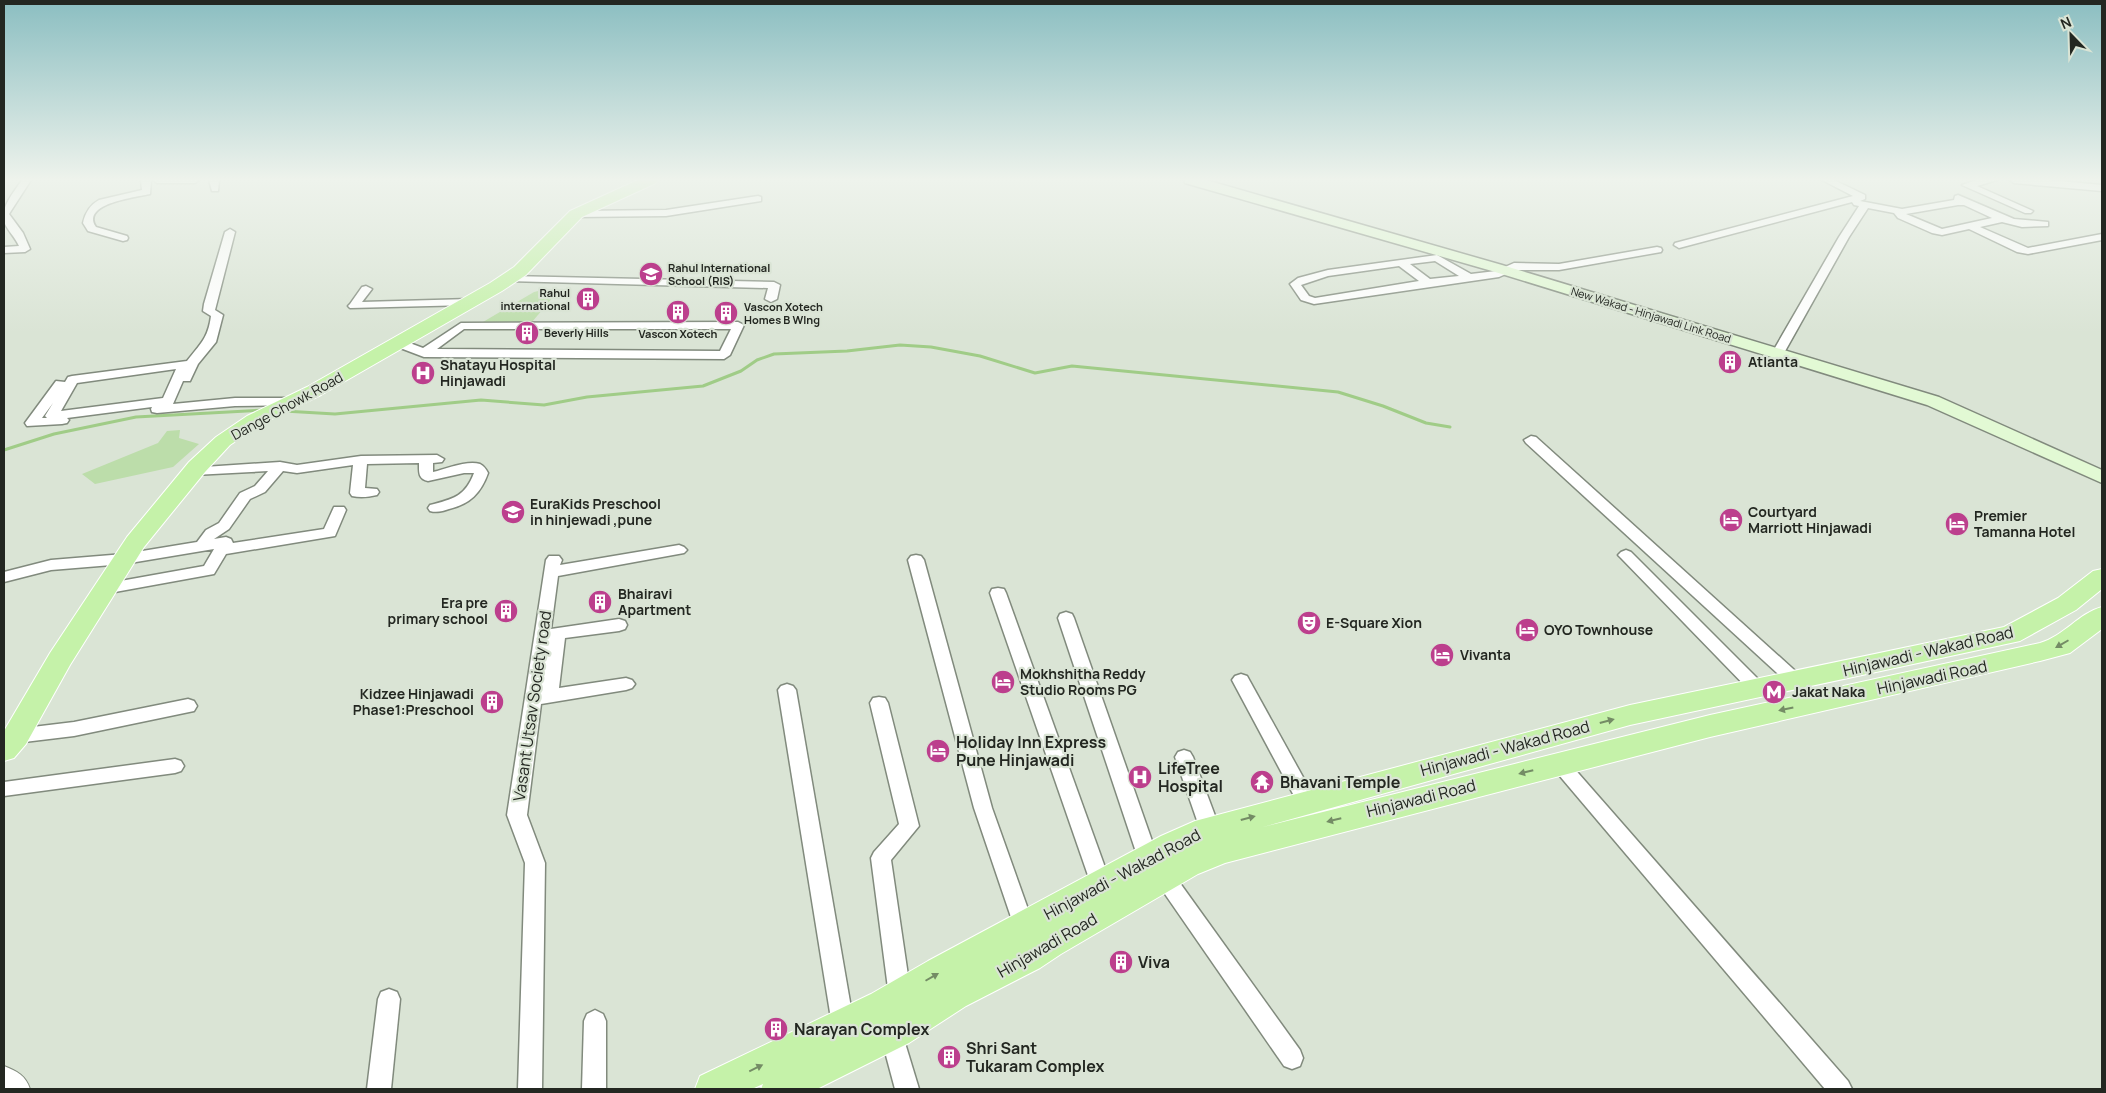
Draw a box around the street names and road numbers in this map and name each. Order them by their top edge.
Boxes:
street label: New Wakad - Hinjawadi Link Road [1569,283,1733,346]
street label: Dange Chowk Road [228,367,346,444]
street label: Vasant Utsav Society road [508,609,556,803]
street label: Hinjawadi - Wakad Road [1841,621,2015,681]
street label: Hinjawadi Road [1875,655,1989,699]
street label: Hinjawadi - Wakad Road [1418,715,1592,781]
street label: Hinjawadi Road [1364,774,1478,822]
street label: Hinjawadi - Wakad Road [1040,823,1204,925]
street label: Hinjawadi Road [993,908,1101,982]

